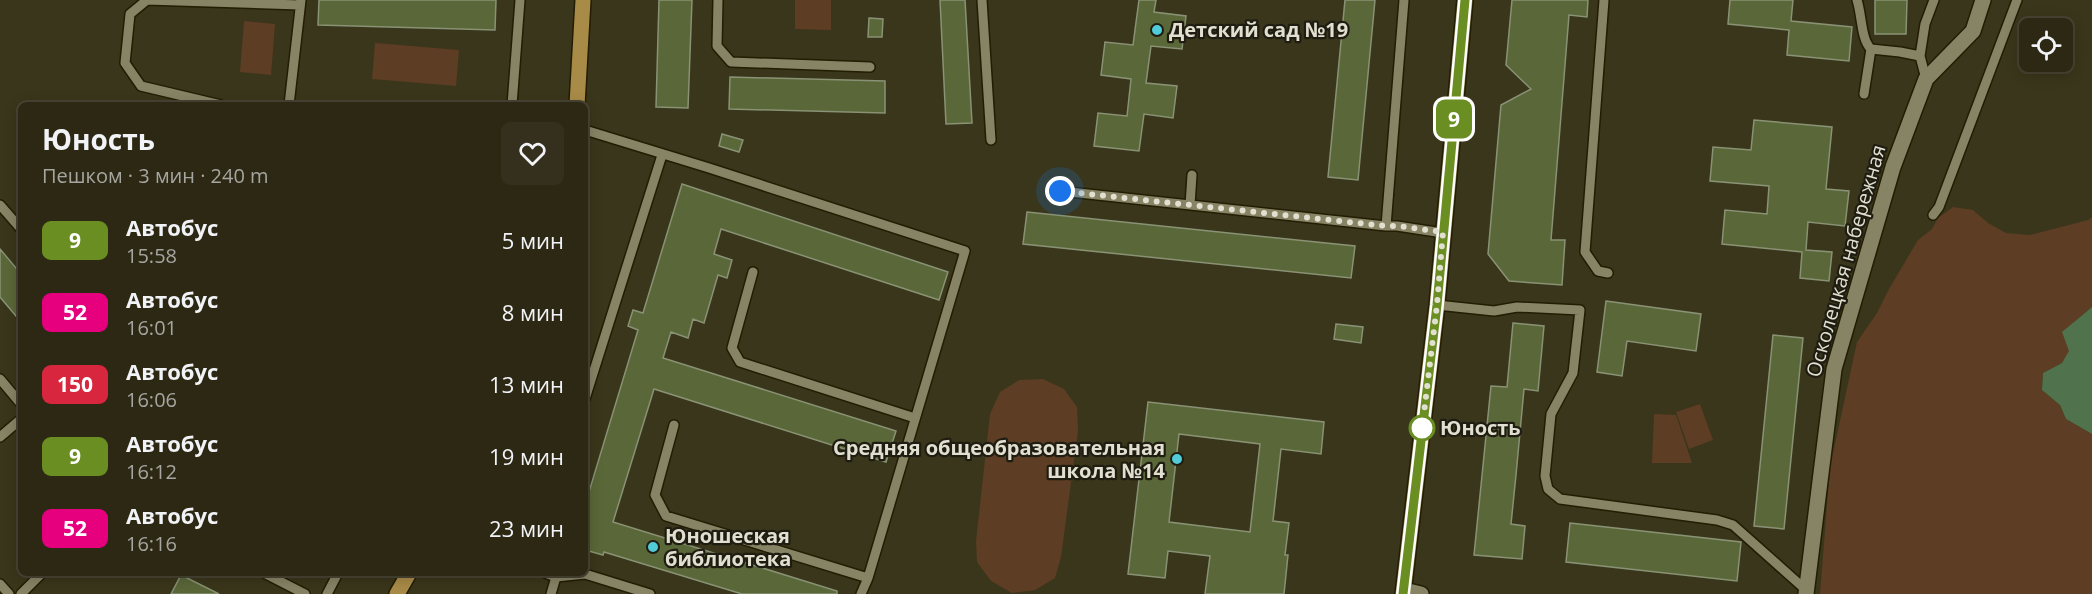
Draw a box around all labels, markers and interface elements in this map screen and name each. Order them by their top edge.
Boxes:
place label: Детский сад №19 [1169,16,1348,43]
map controls [2019,18,2073,72]
button: locate [2019,18,2073,72]
marker: Детский сад №19 [1150,23,1164,37]
line badge: 9 [1434,100,1474,138]
text: 9 [1448,105,1460,133]
text: Юность [42,120,155,158]
button: heart [501,122,564,185]
street label: Осколецкая набережная [1799,142,1892,380]
text: Пешком · 3 мин · 240 m [42,162,269,189]
your location [1045,176,1075,206]
text: Автобус [126,212,218,242]
text: 5 мин [502,225,564,255]
text: 9 [69,226,81,254]
text: 15:58 [126,242,177,269]
text: Автобус [126,284,218,314]
text: 8 мин [502,297,564,327]
text: 52 [63,298,87,326]
text: 16:01 [126,314,177,341]
text: Автобус [126,356,218,386]
text: 13 мин [489,369,564,399]
text: 150 [57,370,93,398]
text: 16:06 [126,386,177,413]
place label: Юность [1440,414,1521,441]
marker: Юность [1409,415,1435,441]
text: Автобус [126,428,218,458]
place label: Средняя общеобразовательная школа №14 [833,434,1166,484]
text: 19 мин [489,441,564,471]
text: 9 [69,442,81,470]
marker: Средняя общеобразовательная школа №14 [1170,452,1184,466]
text: 16:12 [126,458,177,485]
text: Автобус [126,500,218,530]
text: 23 мин [489,513,564,543]
text: 52 [63,514,87,542]
place label: Юношеская библиотека [665,522,791,572]
text: 16:16 [126,530,177,557]
marker: Юношеская библиотека [646,540,660,554]

